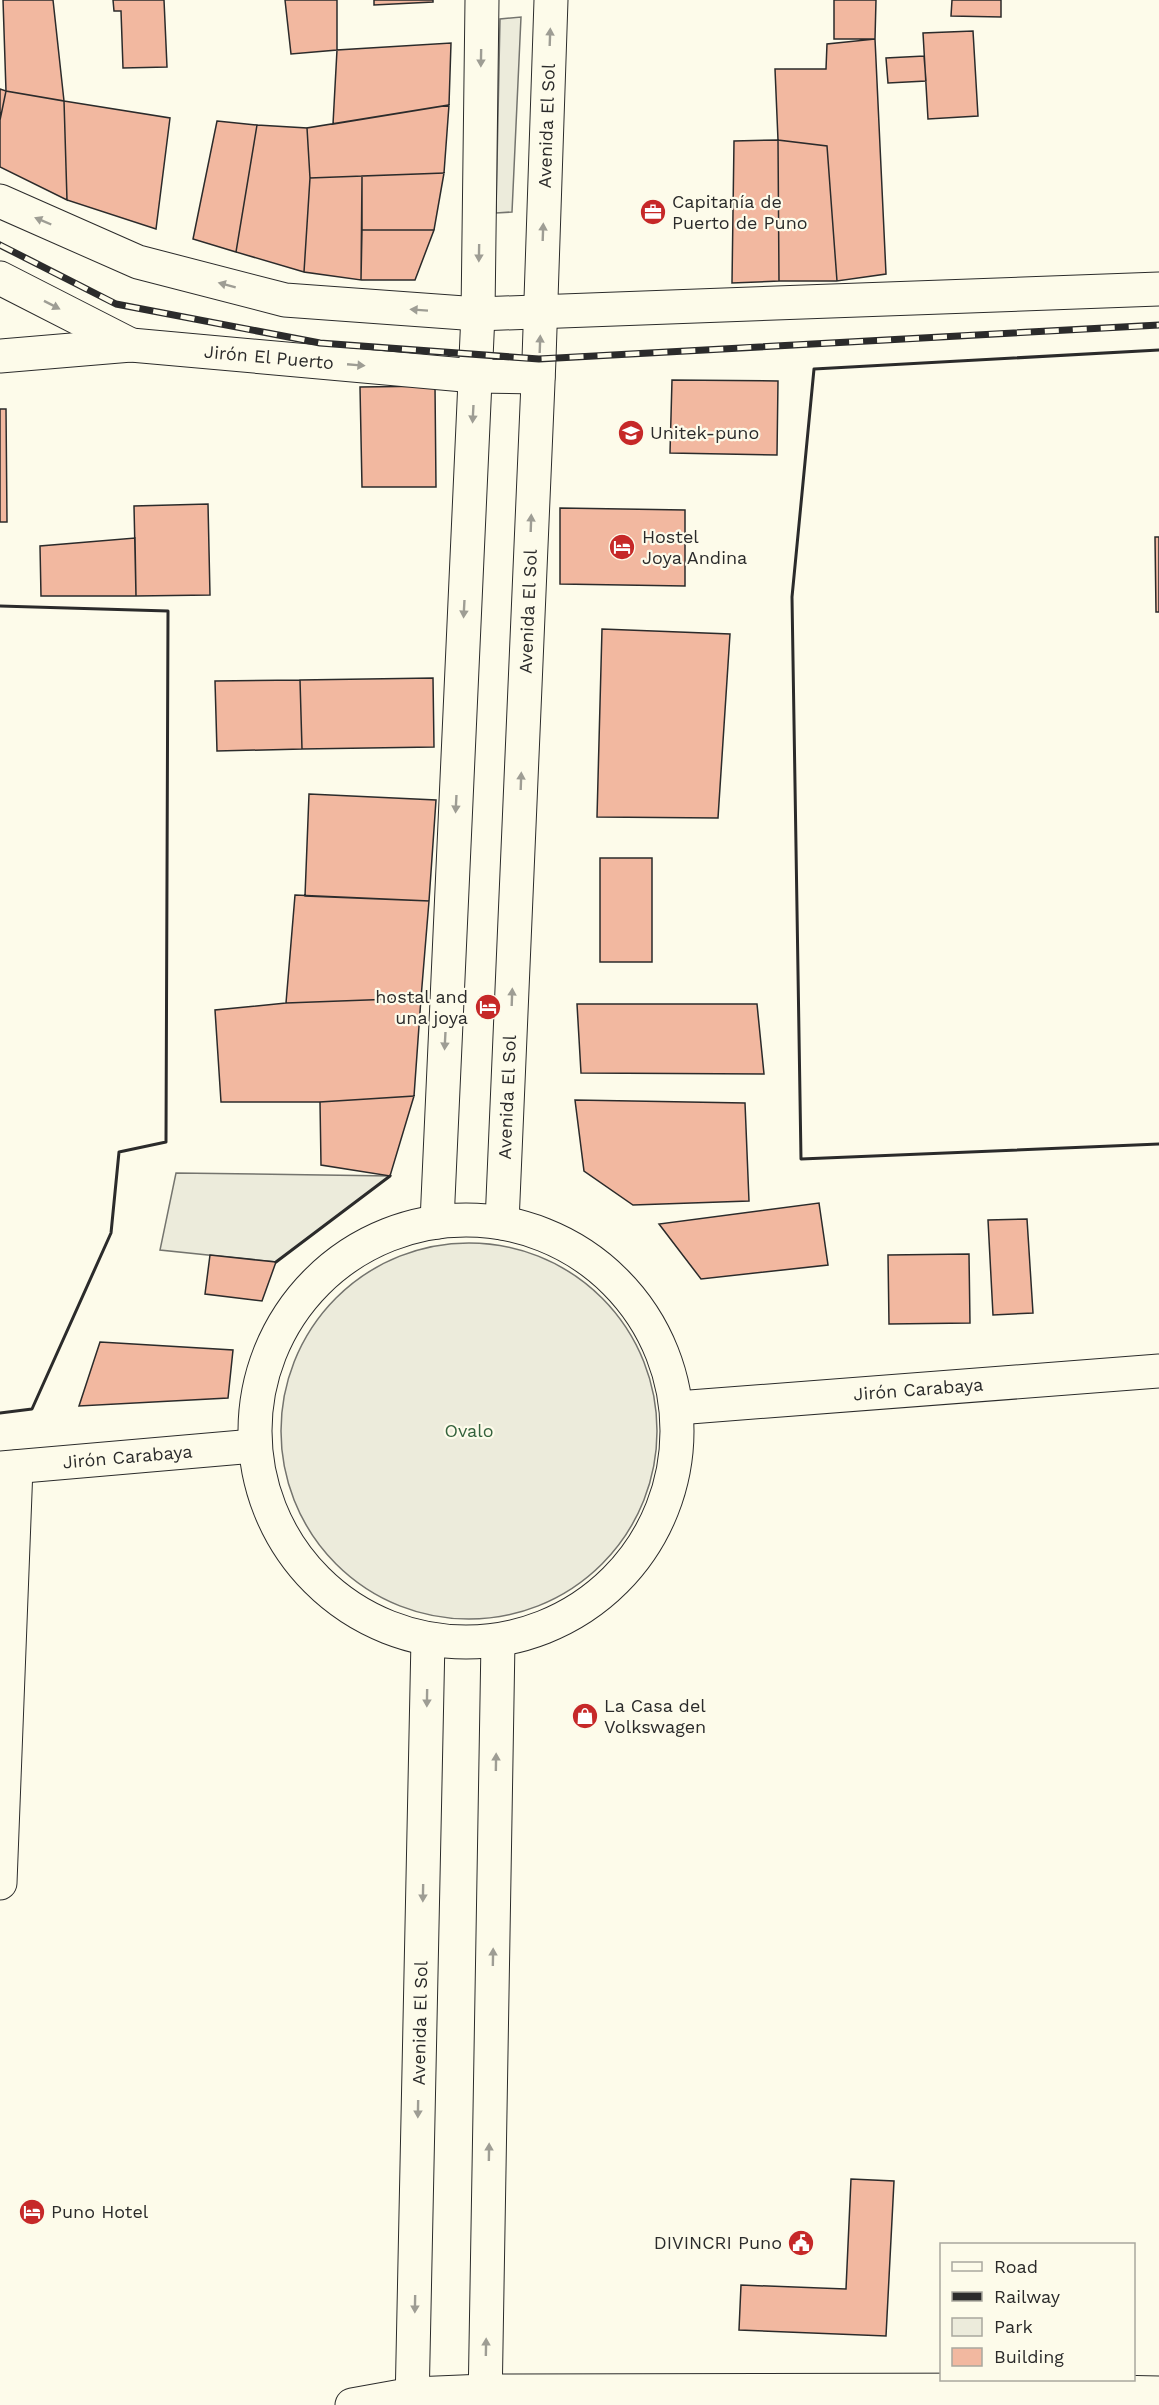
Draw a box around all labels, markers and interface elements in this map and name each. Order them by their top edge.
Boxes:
one-way arrow [546,28,555,47]
one-way arrow [477,49,486,68]
street label: Avenida El Sol [534,63,559,189]
place label: Capitanía de Puerto de Puno [672,191,808,233]
office icon: Capitanía de Puerto de Puno [638,197,668,227]
one-way arrow [34,216,52,225]
one-way arrow [539,223,548,242]
one-way arrow [474,244,483,263]
one-way arrow [217,280,236,290]
one-way arrow [44,300,61,310]
one-way arrow [410,305,429,314]
one-way arrow [535,335,544,354]
street label: Jirón El Puerto [203,341,335,373]
one-way arrow [347,360,366,370]
one-way arrow [469,405,478,424]
school or university icon: Unitek-puno [616,418,646,448]
place label: Unitek-puno [650,422,759,443]
one-way arrow [527,513,536,532]
place label: Hostel Joya Andina [642,526,747,568]
hotel icon: Hostel Joya Andina [607,532,637,562]
street label: Avenida El Sol [515,548,541,674]
one-way arrow [460,599,469,618]
one-way arrow [516,771,525,790]
one-way arrow [451,794,460,813]
place label: hostal and una joya [375,986,468,1028]
one-way arrow [507,987,516,1006]
hotel icon: hostal and una joya [473,992,503,1022]
one-way arrow [440,1031,449,1050]
street label: Avenida El Sol [494,1034,520,1160]
street label: Jirón Carabaya [853,1374,984,1404]
park label: Ovalo [444,1420,494,1441]
street label: Jirón Carabaya [62,1440,193,1473]
one-way arrow [422,1688,431,1707]
place label: La Casa del Volkswagen [604,1695,706,1737]
shop icon: La Casa del Volkswagen [570,1701,600,1731]
one-way arrow [491,1752,501,1771]
one-way arrow [418,1883,428,1902]
one-way arrow [488,1947,497,1966]
street label: Avenida El Sol [408,1960,431,2086]
one-way arrow [414,2099,423,2118]
one-way arrow [485,2142,494,2161]
hotel icon: Puno Hotel [17,2197,47,2227]
place label: Puno Hotel [51,2201,149,2222]
public building icon: DIVINCRI Puno [786,2228,816,2258]
place label: DIVINCRI Puno [654,2232,782,2253]
legend [940,2243,1135,2381]
text: Road [994,2256,1038,2277]
text: Railway [994,2286,1061,2307]
one-way arrow [410,2294,419,2313]
text: Park [994,2316,1033,2337]
one-way arrow [481,2337,491,2356]
text: Building [994,2346,1064,2367]

